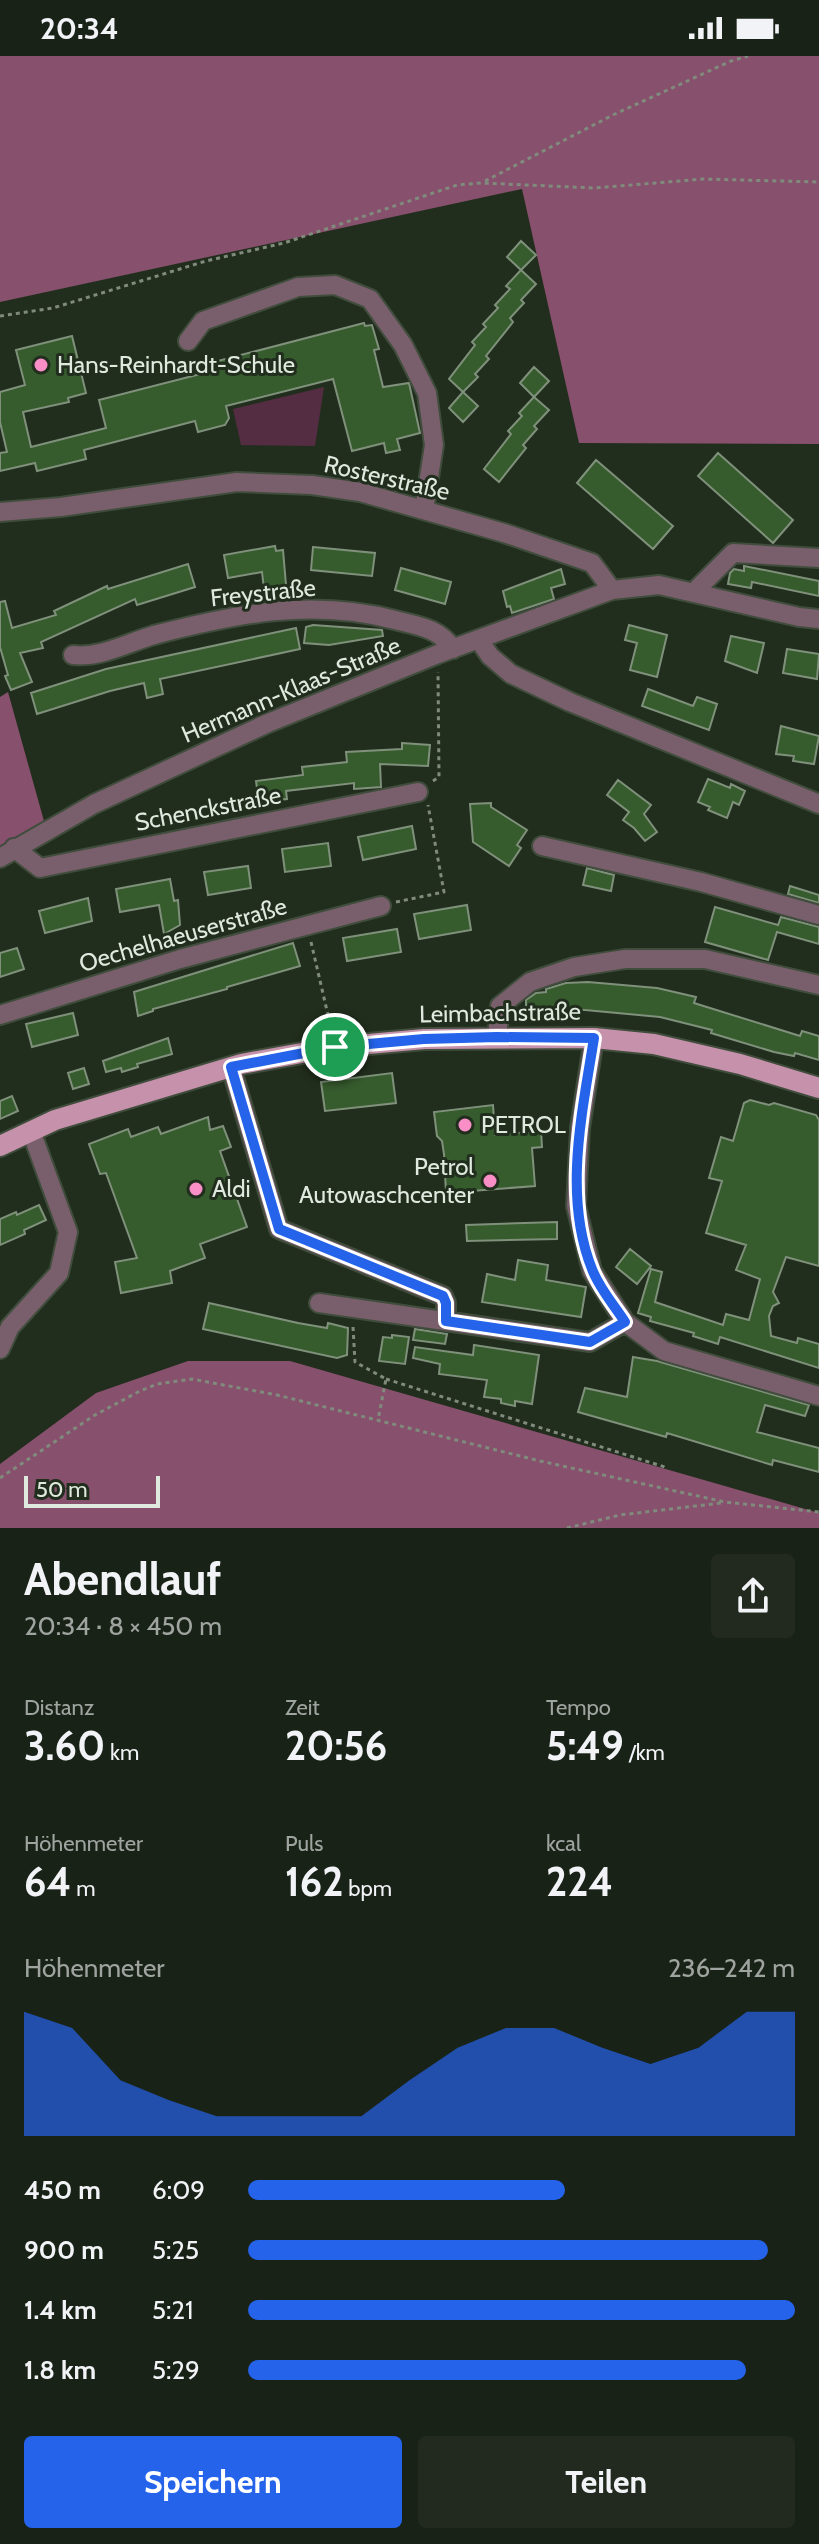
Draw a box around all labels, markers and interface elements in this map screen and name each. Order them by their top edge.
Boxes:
text: 20:34 [40,10,119,47]
place label: Hans-Reinhardt-Schule [57,350,295,379]
marker: Hans-Reinhardt-Schule [32,356,50,374]
street label: Rosterstraße [321,449,453,506]
street label: Freystraße [209,573,317,612]
street label: Hermann-Klaas-Straße [177,630,405,749]
street label: Schenckstraße [132,780,283,837]
street label: Oechelhaeuserstraße [76,891,290,978]
street label: Leimbachstraße [419,997,581,1028]
pin [301,1013,369,1081]
icon: arrive [313,1025,357,1069]
place label: PETROL [481,1110,566,1139]
marker: PETROL [456,1116,474,1134]
place label: Petrol Autowaschcenter [299,1152,474,1209]
marker: Petrol Autowaschcenter [481,1172,499,1190]
place label: Aldi [212,1174,251,1203]
marker: Aldi [187,1180,205,1198]
scale bar [24,1472,160,1508]
text: 50 m [36,1476,88,1503]
text: Abendlauf [24,1553,221,1606]
button: share [711,1554,795,1638]
text: 20:34 · 8 × 450 m [24,1610,222,1642]
text: Distanz [24,1694,94,1721]
text: Zeit [285,1694,320,1721]
text: Tempo [546,1694,611,1721]
text: 3.60 [24,1721,105,1770]
text: 20:56 [285,1721,387,1770]
text: 5:49 [546,1721,624,1770]
text: km [105,1739,139,1766]
text: /km [624,1739,665,1766]
text: Höhenmeter [24,1830,143,1857]
text: Puls [285,1830,323,1857]
text: kcal [546,1830,581,1857]
text: 64 [24,1857,71,1906]
text: 162 [285,1857,343,1906]
text: 224 [546,1857,613,1906]
text: m [71,1875,96,1902]
text: bpm [343,1875,392,1902]
text: Höhenmeter [24,1952,165,1984]
text: 236–242 m [668,1952,795,1984]
text: 450 m [24,2174,101,2206]
text: 6:09 [152,2174,205,2206]
text: 900 m [24,2234,104,2266]
text: 5:25 [152,2234,199,2266]
text: 1.4 km [24,2294,97,2326]
text: 5:21 [152,2294,194,2326]
text: 1.8 km [24,2354,96,2386]
text: 5:29 [152,2354,200,2386]
button: Speichern [24,2436,402,2528]
button: Teilen [418,2436,795,2528]

